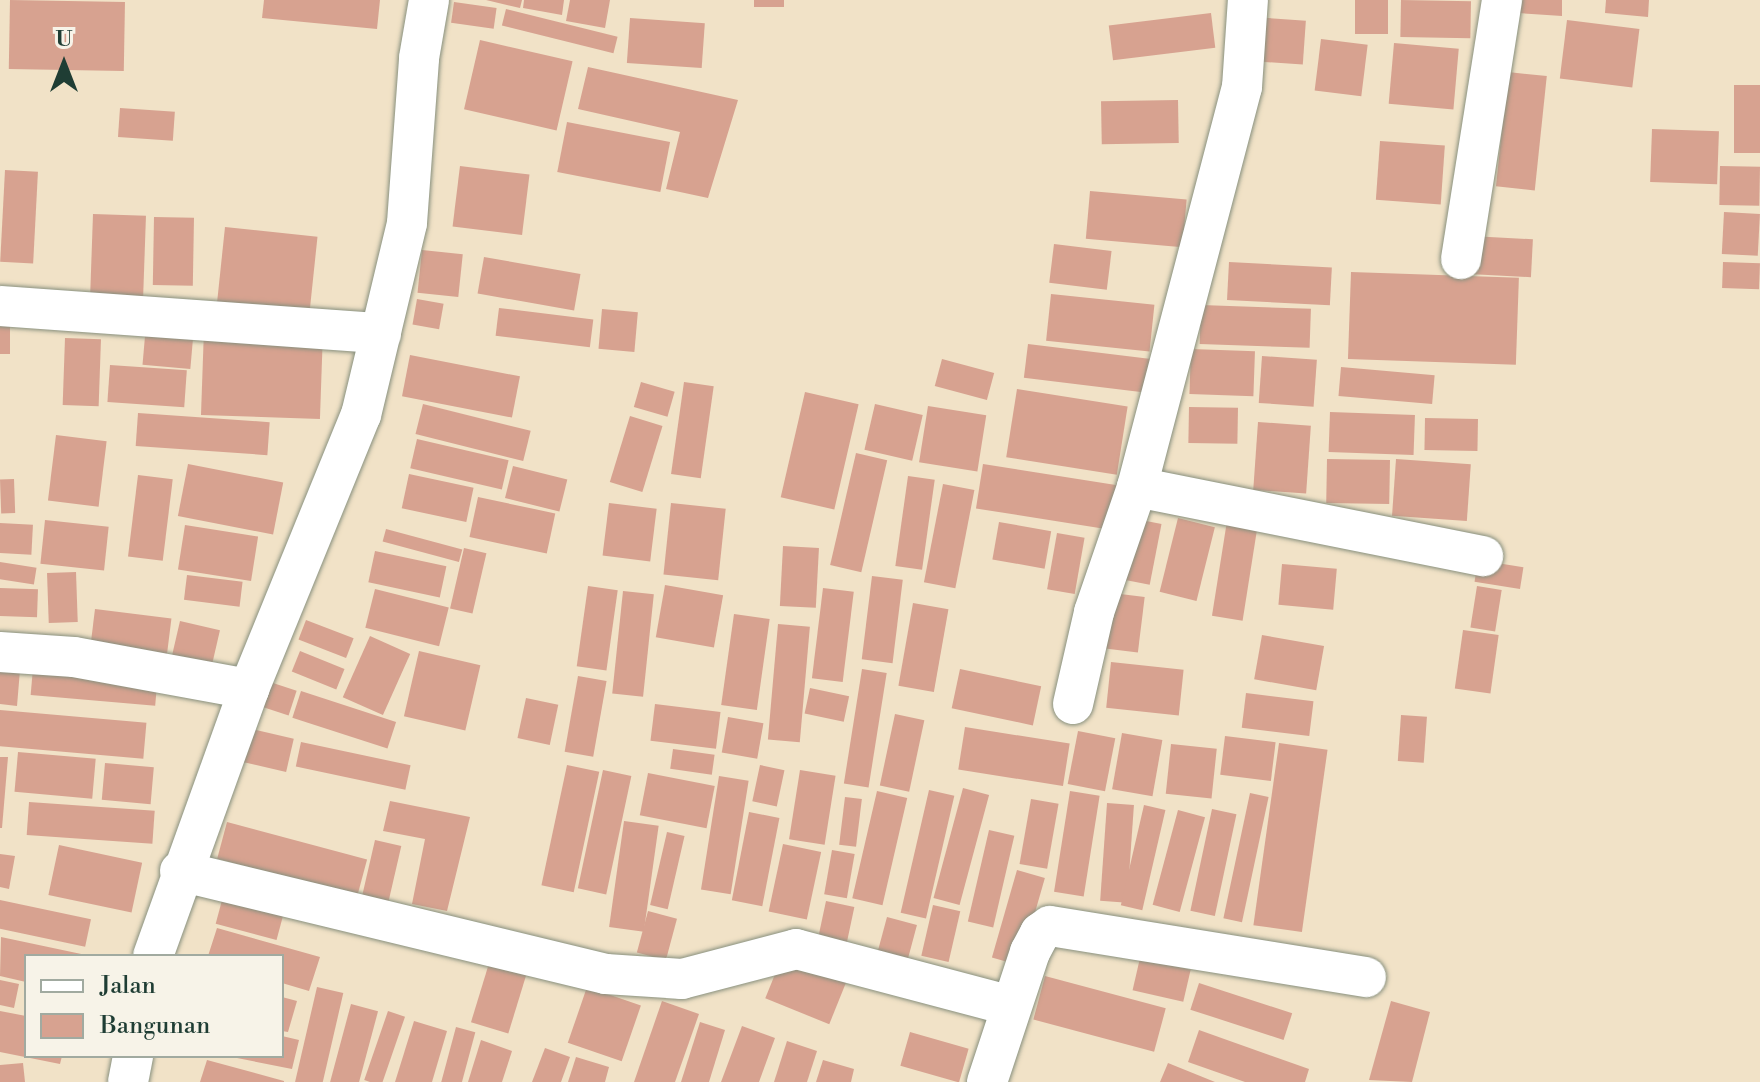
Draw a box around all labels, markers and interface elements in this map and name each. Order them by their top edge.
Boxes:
north arrow [24,24,104,104]
text: U [55,26,73,53]
legend [24,954,284,1058]
text: Jalan [100,971,156,1001]
text: Bangunan [100,1011,210,1041]

